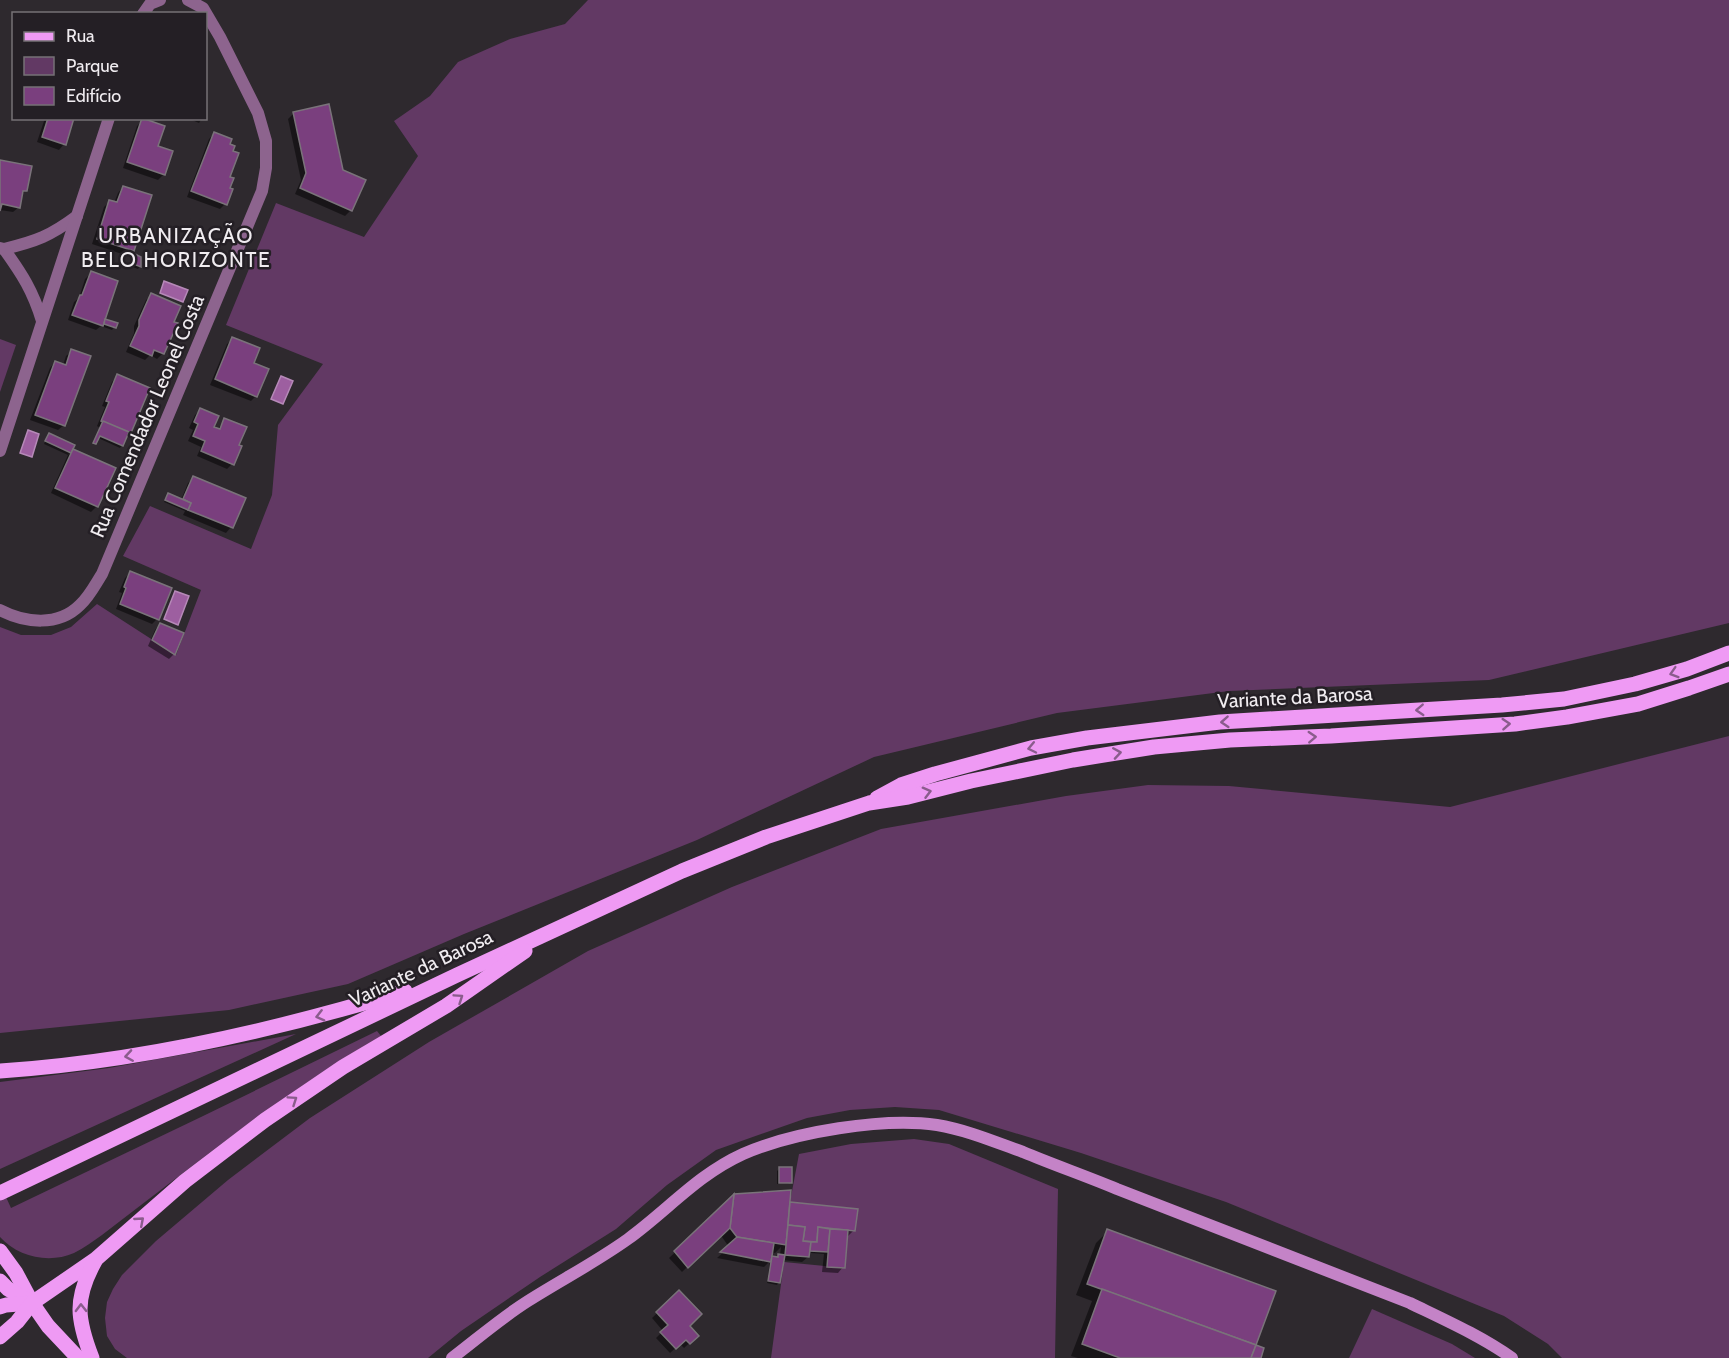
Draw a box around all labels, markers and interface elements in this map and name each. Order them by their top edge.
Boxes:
legend [12,12,207,120]
text: Rua [66,25,95,47]
text: Parque [66,55,119,77]
text: Edifício [66,85,121,107]
district label: URBANIZAÇÃO BELO HORIZONTE [81,222,271,272]
street label: Rua Comendador Leonel Costa [85,291,209,541]
one-way arrow [1669,666,1680,678]
street label: Variante da Barosa [1217,681,1374,713]
one-way arrow [1415,704,1424,717]
one-way arrow [1220,715,1229,728]
one-way arrow [1502,718,1511,731]
one-way arrow [1307,730,1316,743]
one-way arrow [1027,741,1037,754]
one-way arrow [1113,748,1122,760]
one-way arrow [921,787,931,800]
street label: Variante da Barosa [346,924,497,1012]
one-way arrow [452,994,463,1005]
one-way arrow [315,1008,325,1021]
one-way arrow [125,1050,134,1062]
one-way arrow [286,1096,297,1107]
one-way arrow [133,1217,144,1228]
one-way arrow [74,1303,87,1312]

